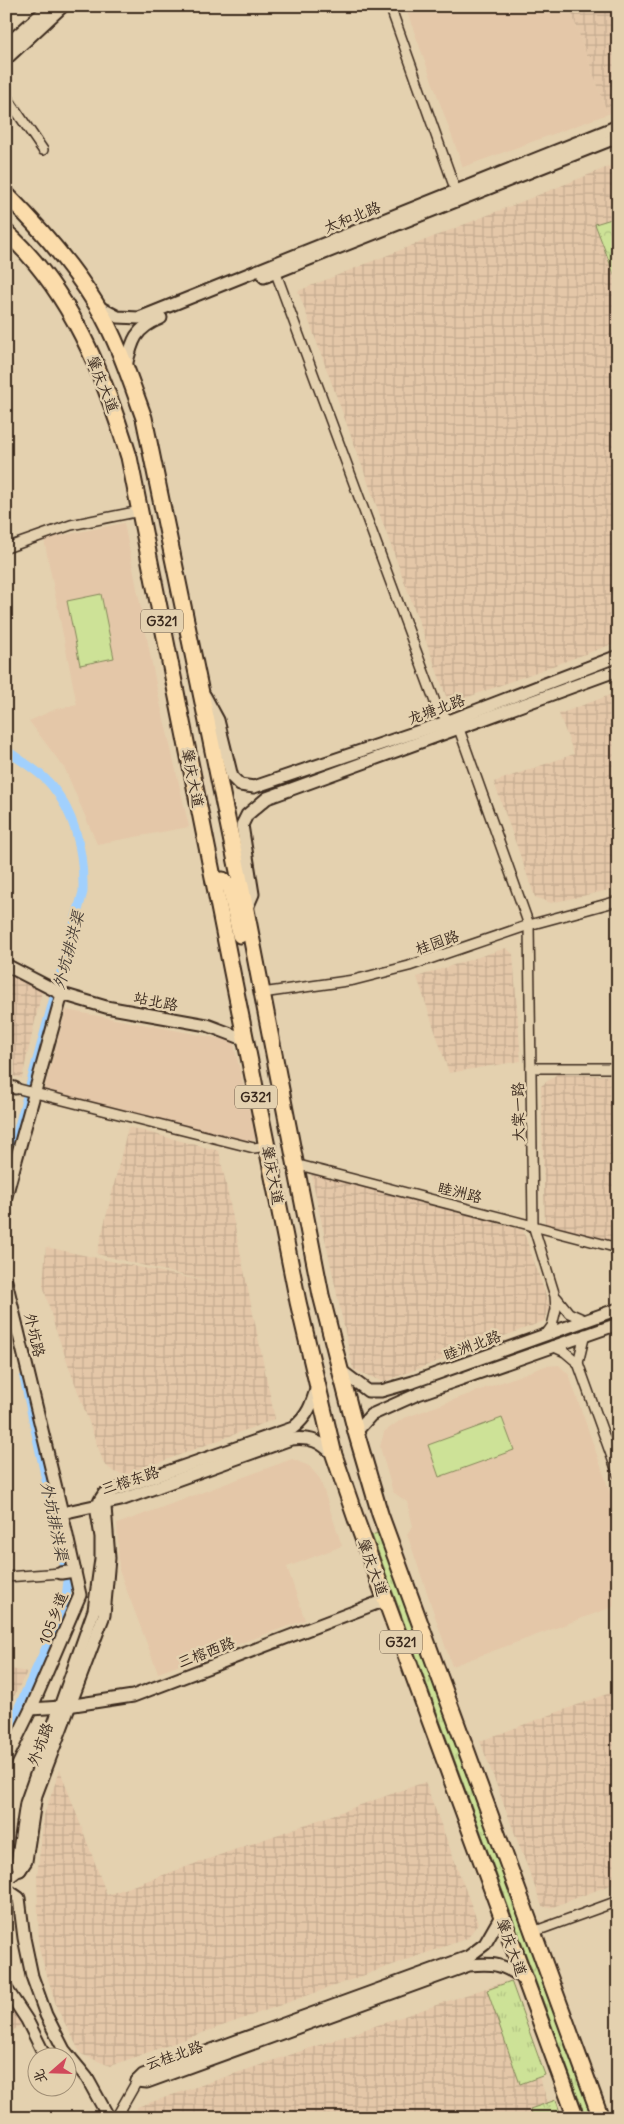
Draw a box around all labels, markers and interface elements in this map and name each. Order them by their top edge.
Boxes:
street label: 太和北路 [321,197,383,237]
street label: 肇庆大道 [83,353,123,415]
road number: G321 [141,610,183,632]
street label: 龙塘北路 [405,690,467,728]
street label: 肇庆大道 [178,747,208,809]
water label: 外坑排洪渠 [48,907,89,991]
street label: 桂园路 [413,926,461,958]
street label: 站北路 [132,987,180,1015]
street label: 大棠一路 [508,1082,528,1142]
road number: G321 [235,1086,277,1108]
street label: 肇庆大道 [258,1144,288,1206]
street label: 睦洲路 [436,1177,484,1207]
street label: 外坑路 [21,1311,49,1359]
street label: 睦洲北路 [441,1326,503,1364]
street label: 三榕东路 [99,1462,161,1498]
water label: 外坑排洪渠 [37,1480,74,1564]
street label: 肇庆大道 [354,1536,392,1598]
street label: 105乡道 [34,1589,72,1647]
road number: G321 [380,1630,422,1654]
street label: 三榕西路 [175,1632,237,1672]
street label: 外坑路 [23,1720,57,1768]
street label: 肇庆大道 [493,1916,531,1978]
street label: 云桂北路 [143,2036,205,2074]
north arrow [28,2046,78,2096]
text: 北 [29,2067,51,2086]

